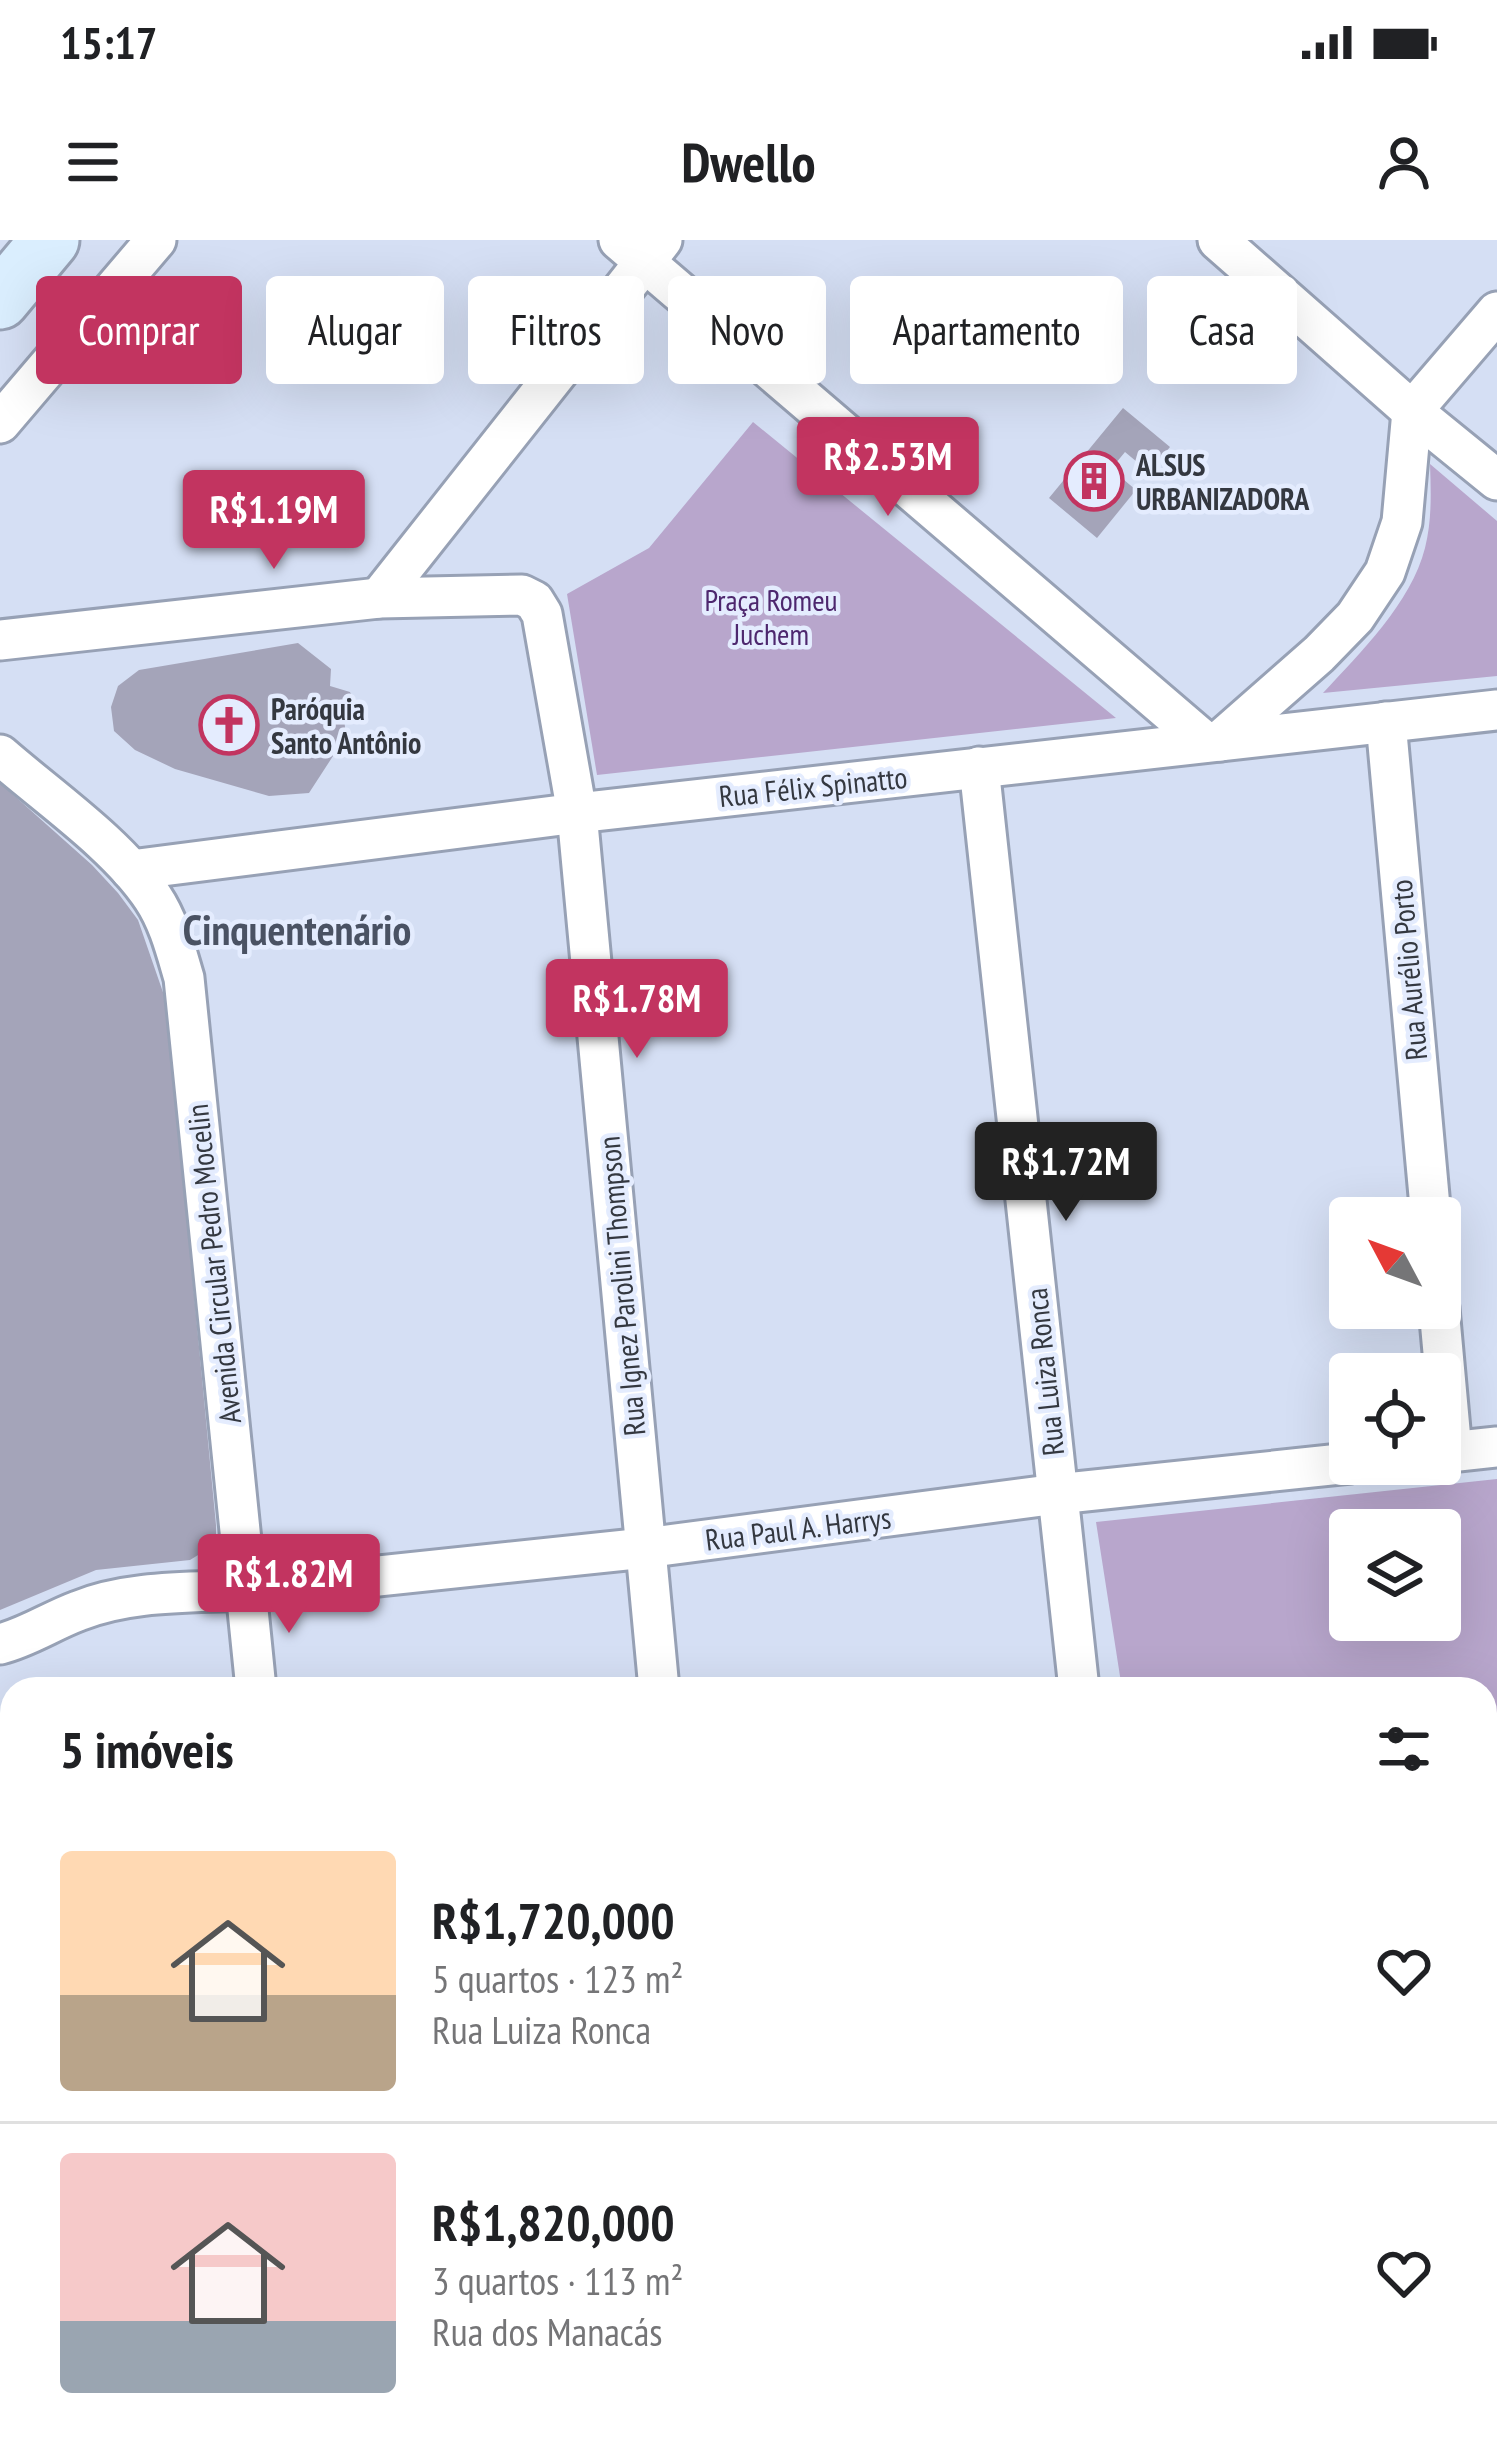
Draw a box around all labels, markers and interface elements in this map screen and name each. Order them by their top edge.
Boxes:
text: 15:17 [60,13,157,71]
text: Dwello [681,127,816,197]
icon: menu [60,129,126,195]
icon: person [1371,129,1437,195]
chip: Comprar [36,276,242,384]
chip: Alugar [266,276,444,384]
chip: Filtros [468,276,644,384]
chip: Novo [668,276,826,384]
chip: Apartamento [850,276,1123,384]
chip: Casa [1147,276,1297,384]
pin: R$2.53M [777,417,999,519]
text: R$2.53M [824,430,952,481]
place label: ALSUS URBANIZADORA [1135,445,1310,518]
building icon: ALSUS URBANIZADORA [1063,450,1125,512]
pin: R$1.19M [163,470,385,572]
text: R$1.19M [210,483,338,534]
park label: Praça Romeu Juchem [704,580,838,653]
place label: Paróquia Santo Antônio [271,689,421,762]
church icon: Paróquia Santo Antônio [198,694,260,756]
street label: Rua Félix Spinatto [717,757,909,815]
street label: Rua Aurélio Porto [1381,878,1435,1062]
district label: Cinquentenário [183,902,411,957]
pin: R$1.78M [526,959,748,1061]
text: R$1.78M [573,972,701,1023]
street label: Avenida Circular Pedro Mocelin [177,1102,249,1426]
pin: R$1.72M [955,1122,1177,1224]
street label: Rua Ignez Parolini Thompson [588,1135,654,1437]
text: R$1.72M [1002,1135,1130,1186]
north arrow [1329,1197,1461,1329]
map controls [1329,1197,1461,1641]
street label: Rua Luiza Ronca [1016,1286,1072,1458]
button: locate [1329,1353,1461,1485]
street label: Rua Paul A. Harrys [703,1497,893,1559]
button: layers [1329,1509,1461,1641]
pin: R$1.82M [178,1534,400,1636]
text: R$1.82M [225,1547,353,1598]
text: 5 imóveis [60,1716,234,1782]
icon: filters [1371,1716,1437,1782]
text: R$1,720,000 [432,1887,675,1953]
icon: home [156,1899,300,2043]
icon: heart [1371,1938,1437,2004]
text: 5 quartos · 123 m² [432,1953,683,2004]
text: Rua Luiza Ronca [432,2004,651,2055]
text: R$1,820,000 [432,2189,675,2255]
icon: home [156,2201,300,2345]
icon: heart [1371,2240,1437,2306]
text: 3 quartos · 113 m² [432,2255,683,2306]
text: Rua dos Manacás [432,2306,663,2357]

